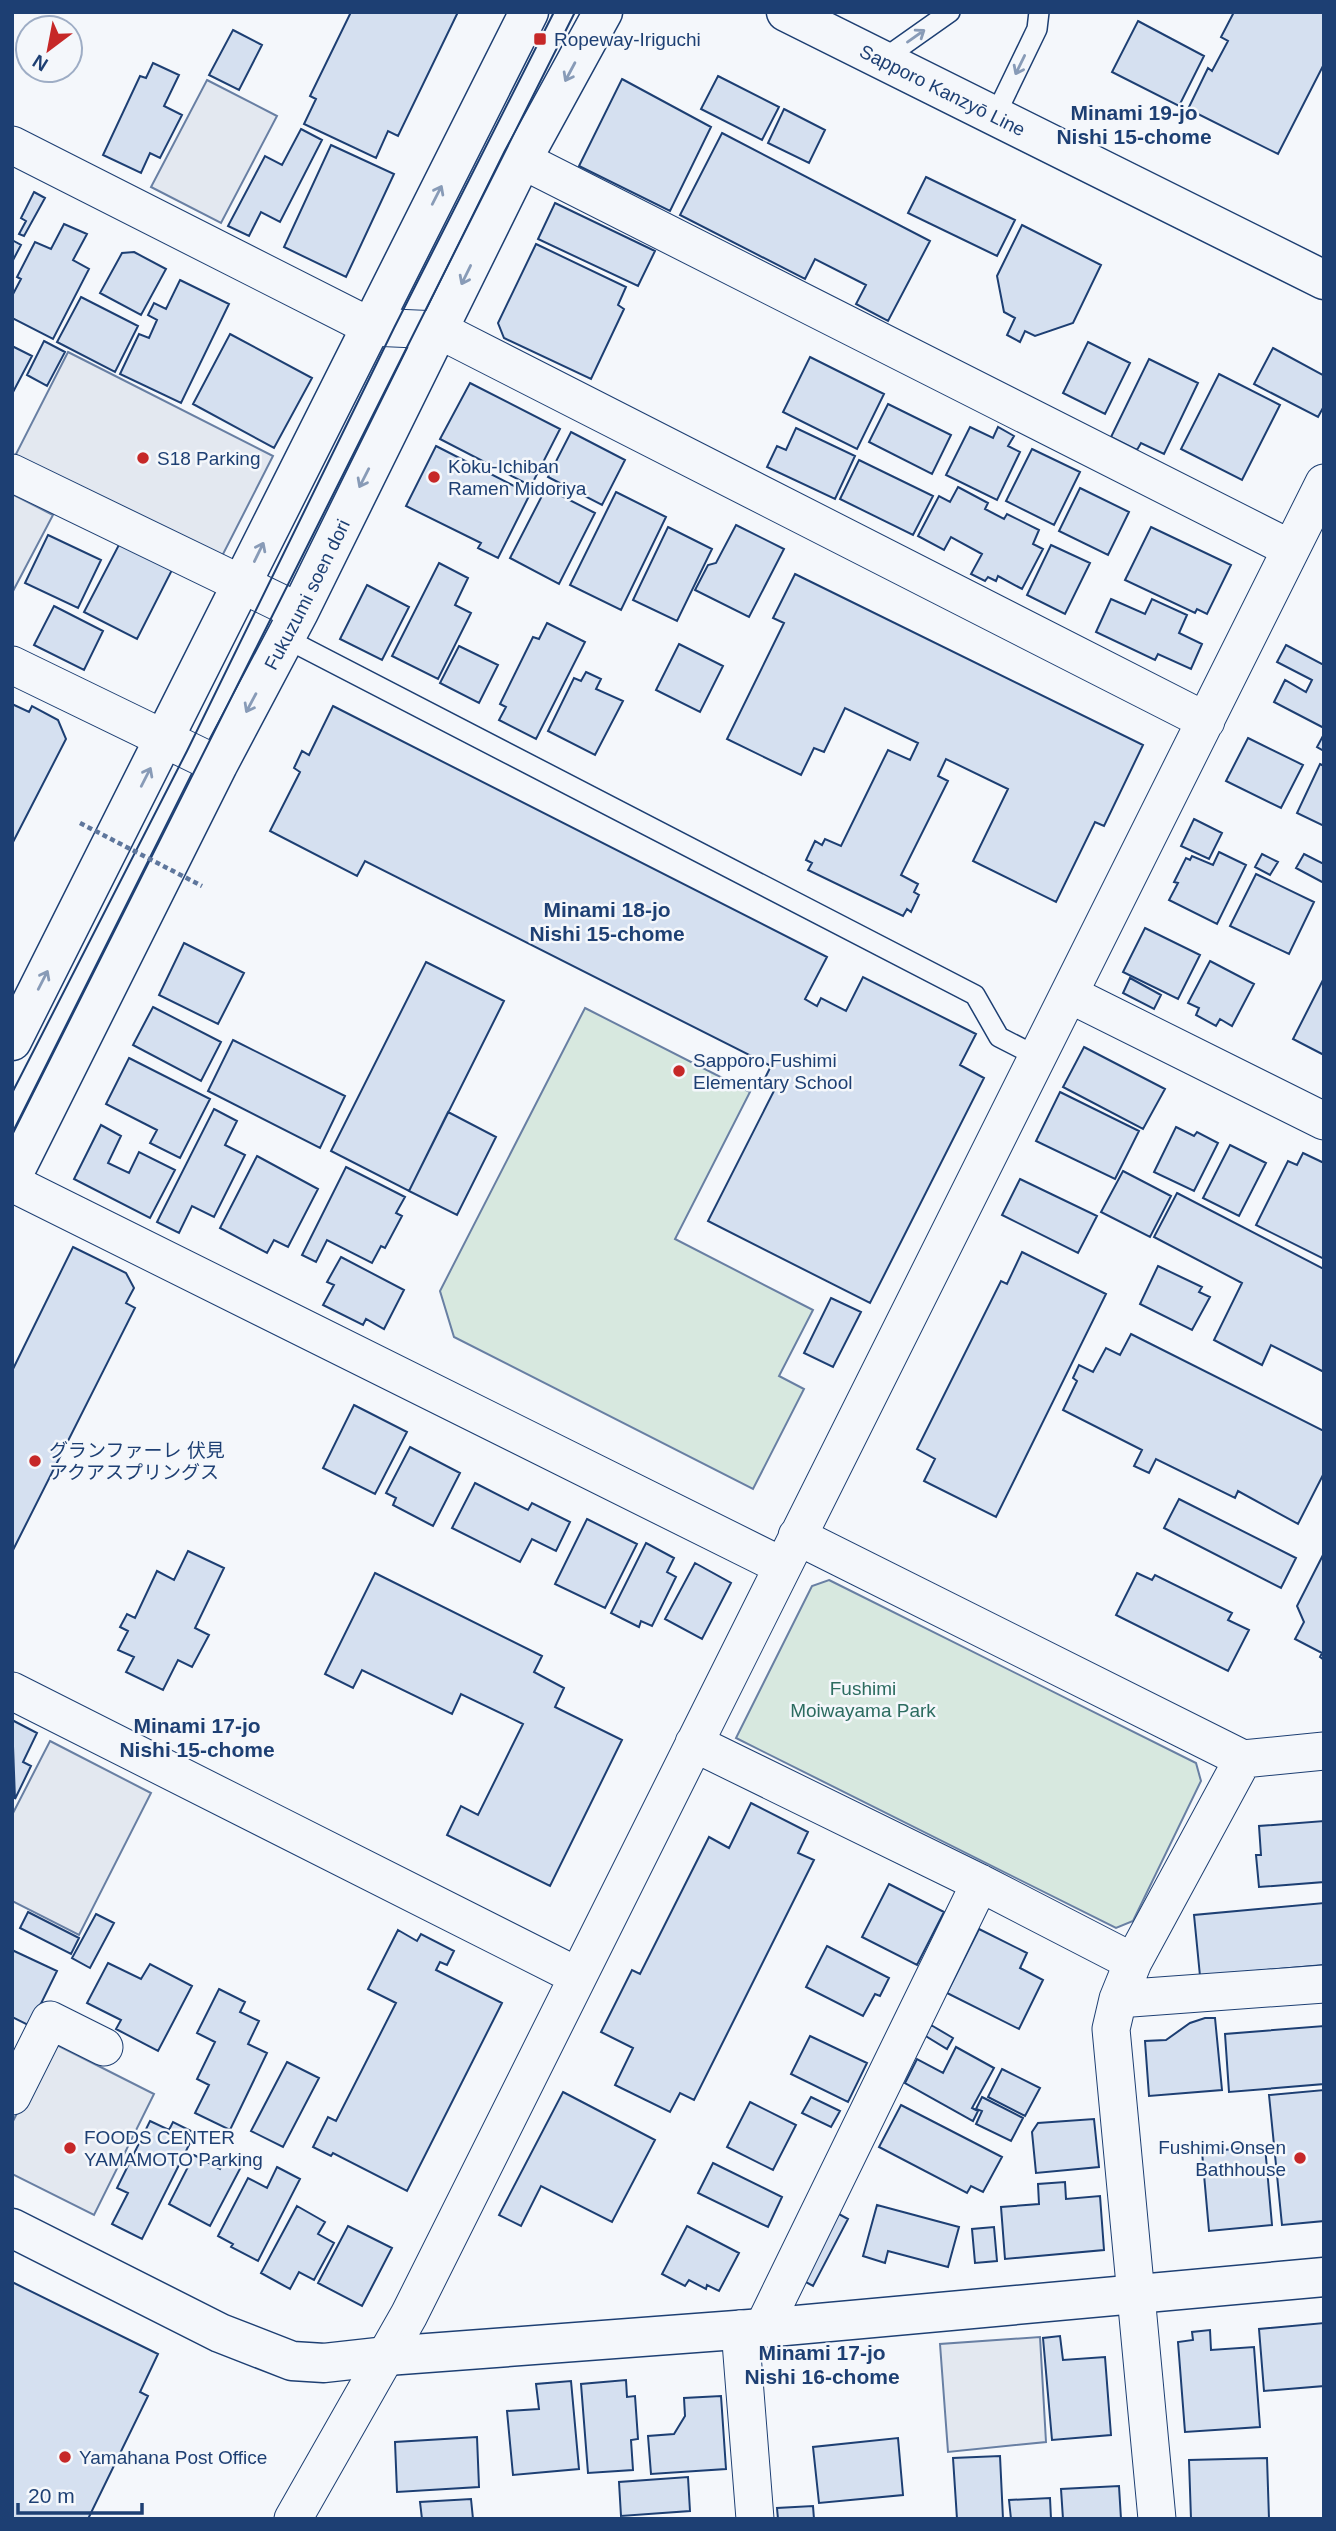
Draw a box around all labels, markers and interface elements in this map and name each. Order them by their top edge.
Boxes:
north arrow [14,14,84,84]
place label: Ropeway-Iriguchi [554,29,701,50]
one-way arrow [906,29,925,43]
marker: Ropeway-Iriguchi [532,31,548,47]
street label: Sapporo Kanzyō Line [857,40,1029,140]
text: N [29,50,52,76]
one-way arrow [1012,54,1026,75]
one-way arrow [563,62,577,82]
district label: Minami 19-jo Nishi 15-chome [1056,101,1212,148]
one-way arrow [431,185,445,206]
one-way arrow [459,264,473,285]
place label: S18 Parking [157,448,261,469]
marker: S18 Parking [135,450,151,466]
place label: Koku-Ichiban Ramen Midoriya [448,456,587,499]
one-way arrow [357,467,370,488]
marker: Koku-Ichiban Ramen Midoriya [426,469,442,485]
street label: Fukuzumi soen dori [260,516,354,673]
one-way arrow [253,542,267,563]
one-way arrow [243,692,257,713]
one-way arrow [140,767,154,788]
district label: Minami 18-jo Nishi 15-chome [529,898,685,945]
one-way arrow [37,970,51,991]
place label: Sapporo Fushimi Elementary School [693,1050,852,1093]
marker: Sapporo Fushimi Elementary School [671,1063,687,1079]
place label: グランファーレ 伏見 アクアスプリングス [49,1440,225,1483]
marker: グランファーレ 伏見 アクアスプリングス [27,1453,43,1469]
park label: Fushimi Moiwayama Park [790,1678,936,1721]
district label: Minami 17-jo Nishi 15-chome [119,1714,275,1761]
place label: FOODS CENTER YAMAMOTO Parking [84,2127,263,2170]
place label: Fushimi Onsen Bathhouse [1158,2137,1286,2180]
marker: FOODS CENTER YAMAMOTO Parking [62,2140,78,2156]
marker: Fushimi Onsen Bathhouse [1292,2150,1308,2166]
district label: Minami 17-jo Nishi 16-chome [744,2341,900,2388]
place label: Yamahana Post Office [79,2447,267,2468]
marker: Yamahana Post Office [57,2449,73,2465]
scale bar [18,2472,142,2516]
text: 20 m [28,2484,75,2507]

